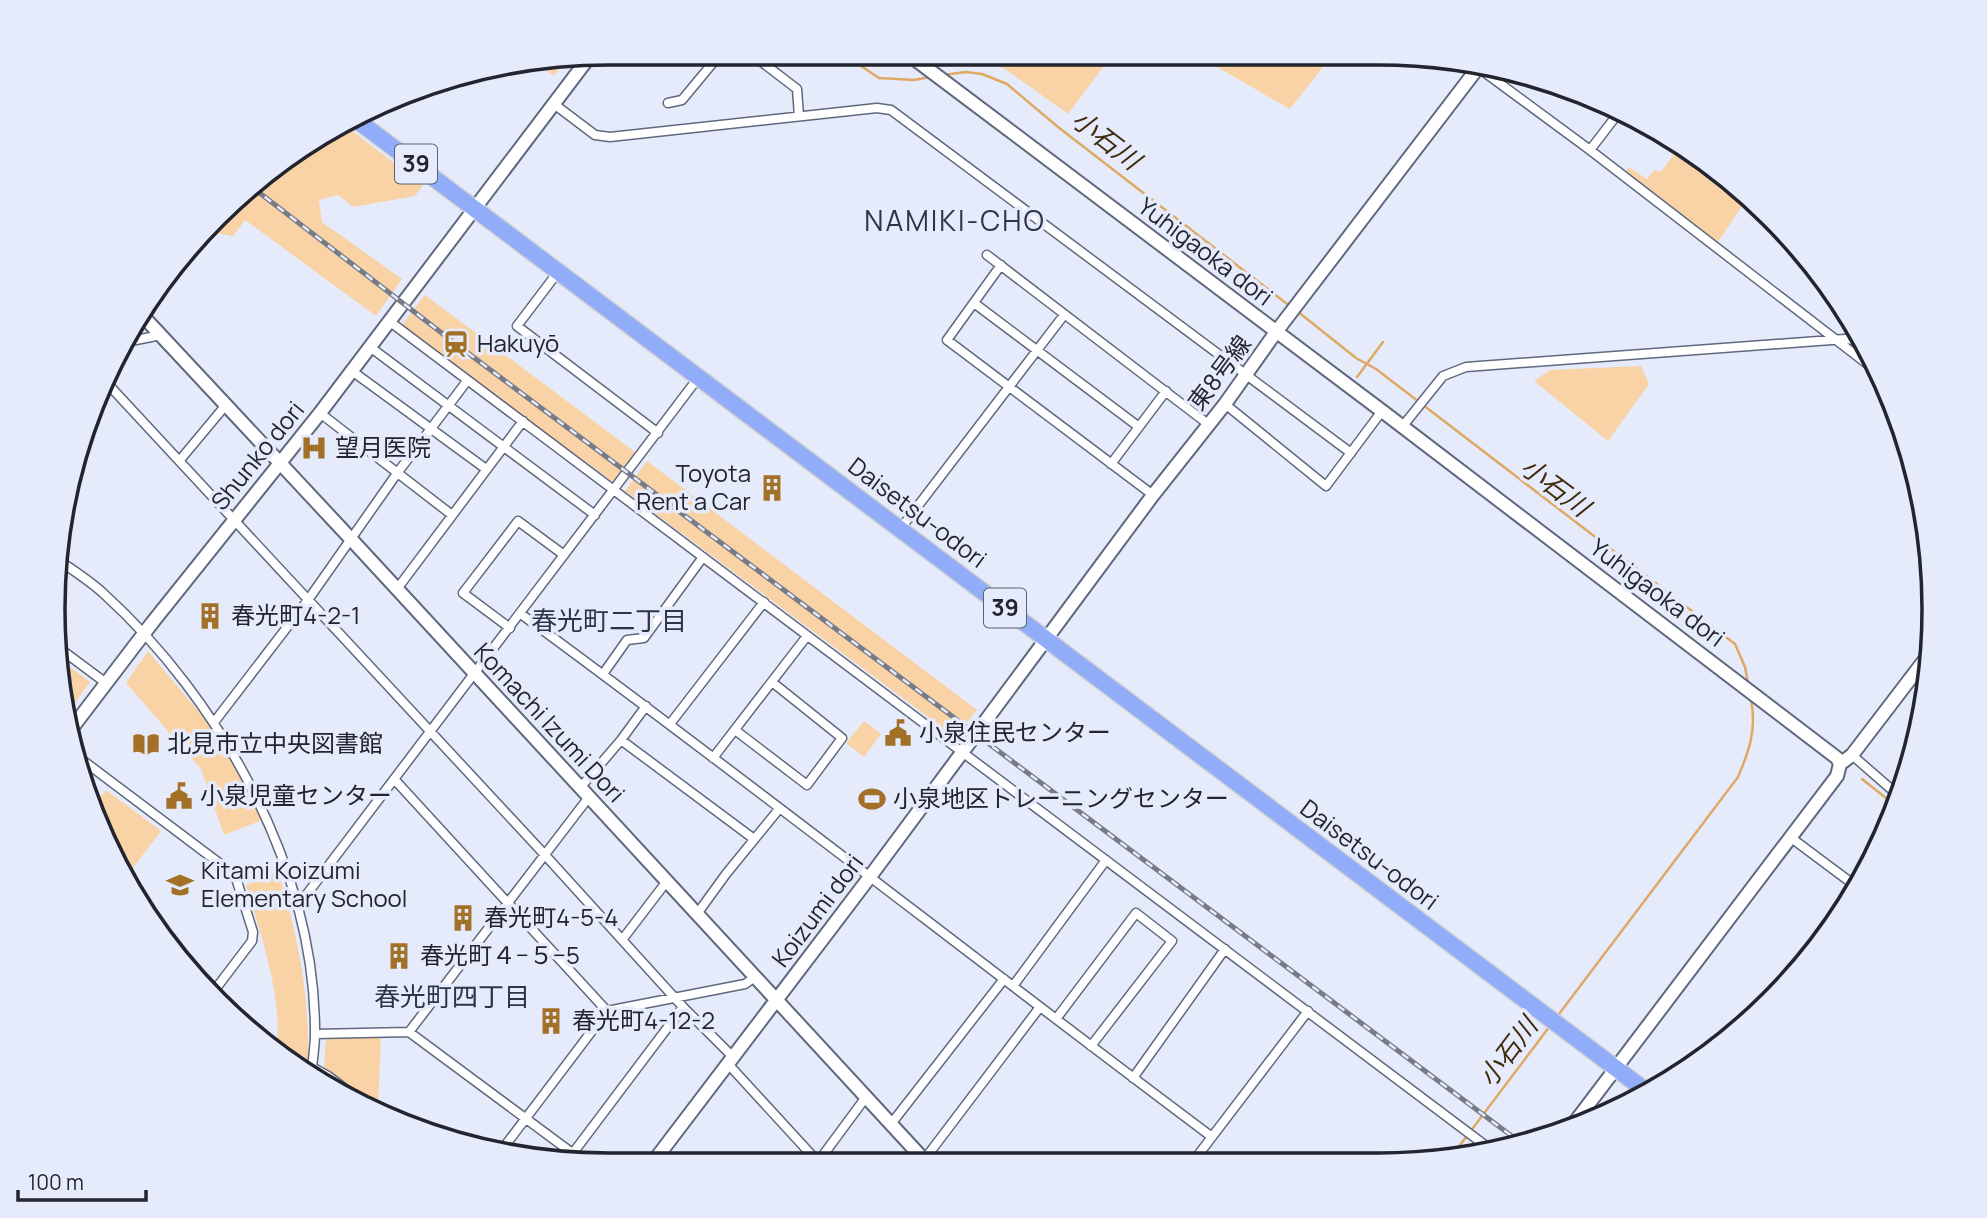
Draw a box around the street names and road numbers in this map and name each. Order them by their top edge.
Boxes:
road number: 39 [395,144,437,183]
street label: Yuhigaoka dori [1132,189,1280,312]
street label: 東8号線 [1180,328,1258,416]
street label: Shunko dori [203,394,311,516]
street label: Daisetsu-odori [842,449,994,575]
street label: Yuhigaoka dori [1584,530,1732,653]
road number: 39 [984,588,1026,628]
street label: Komachi Izumi Dori [467,635,633,809]
street label: Daisetsu-odori [1294,791,1446,917]
street label: Koizumi dori [763,847,870,973]

